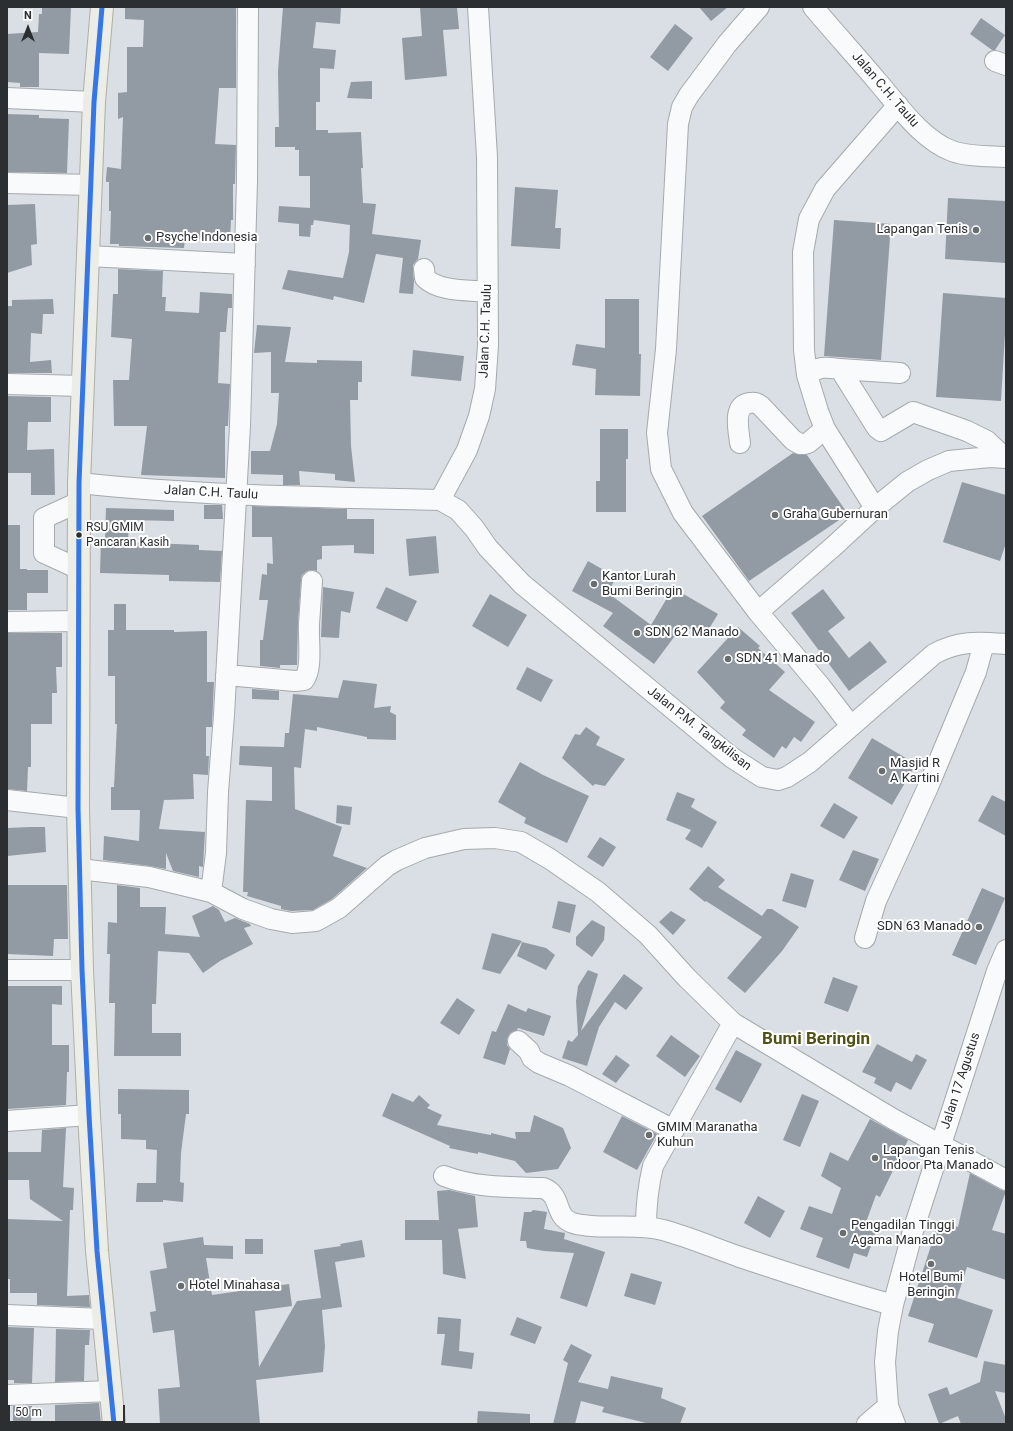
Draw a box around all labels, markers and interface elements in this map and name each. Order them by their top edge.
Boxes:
north arrow [8,8,48,48]
text: N [24,9,32,22]
street label: Jalan C.H. Taulu [848,49,922,131]
place label: Lapangan Tenis [877,222,968,238]
marker: Lapangan Tenis [971,225,981,235]
place label: Psyche Indonesia [156,230,258,246]
marker: Psyche Indonesia [143,233,153,243]
street label: Jalan C.H. Taulu [477,284,495,378]
street label: Jalan C.H. Taulu [164,483,258,503]
place label: Graha Gubernuran [783,507,888,523]
marker: Graha Gubernuran [770,510,780,520]
place label: RSU GMIM Pancaran Kasih [86,521,169,549]
marker: RSU GMIM Pancaran Kasih [74,530,84,540]
place label: Kantor Lurah Bumi Beringin [602,569,682,600]
marker: Kantor Lurah Bumi Beringin [589,579,599,589]
place label: SDN 62 Manado [645,625,739,641]
marker: SDN 62 Manado [632,628,642,638]
place label: SDN 41 Manado [736,651,830,667]
marker: SDN 41 Manado [723,654,733,664]
street label: Jalan P.M. Tangkilisan [644,683,754,775]
place label: Masjid R A Kartini [890,756,940,787]
marker: Masjid R A Kartini [877,766,887,776]
place label: SDN 63 Manado [877,919,971,935]
marker: SDN 63 Manado [974,922,984,932]
district label: Bumi Beringin [762,1030,870,1050]
street label: Jalan 17 Agustus [938,1031,984,1131]
place label: GMIM Maranatha Kuhun [657,1120,758,1151]
marker: GMIM Maranatha Kuhun [644,1130,654,1140]
place label: Lapangan Tenis Indoor Pta Manado [883,1143,994,1174]
marker: Lapangan Tenis Indoor Pta Manado [870,1153,880,1163]
place label: Pengadilan Tinggi Agama Manado [851,1218,955,1249]
marker: Pengadilan Tinggi Agama Manado [838,1228,848,1238]
marker: Hotel Bumi Beringin [926,1259,936,1269]
place label: Hotel Bumi Beringin [899,1270,963,1301]
place label: Hotel Minahasa [189,1278,280,1294]
marker: Hotel Minahasa [176,1281,186,1291]
scale bar [10,1397,127,1423]
text: 50 m [15,1405,42,1419]

